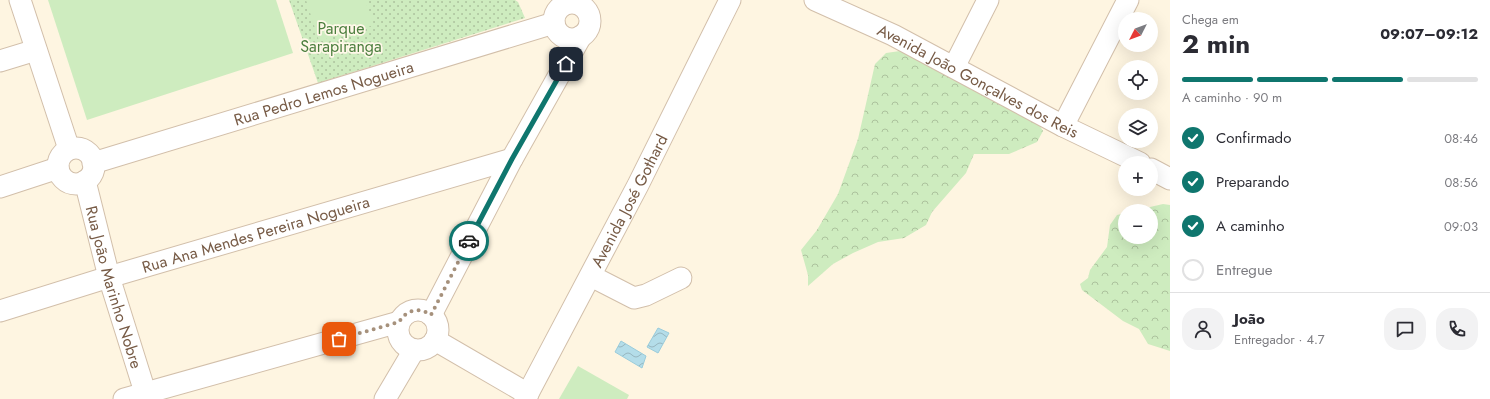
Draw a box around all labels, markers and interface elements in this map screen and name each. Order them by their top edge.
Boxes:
text: Chega em [1182,10,1239,29]
north arrow [1118,12,1158,52]
map controls [1118,12,1158,244]
park label: Parque Sarapiranga [300,17,382,58]
street label: Avenida João Gonçalves dos Reis [874,18,1083,143]
text: 09:07–09:12 [1380,23,1478,45]
text: 2 min [1182,25,1250,63]
pin [549,47,583,81]
icon: home [555,53,577,75]
street label: Rua Pedro Lemos Nogueira [231,55,416,131]
button: locate [1118,60,1158,100]
text: A caminho · 90 m [1182,88,1282,107]
button: layers [1118,108,1158,148]
icon: check [1182,127,1204,149]
text: Confirmado [1216,127,1291,149]
text: 08:46 [1444,129,1478,148]
street label: Avenida José Gothard [585,130,673,271]
button: + [1118,156,1158,196]
icon: check [1182,171,1204,193]
text: Preparando [1216,171,1289,193]
text: 08:56 [1444,173,1478,192]
street label: Rua Ana Mendes Pereira Nogueira [139,190,372,278]
street label: Rua João Marinho Nobre [80,203,148,371]
button: − [1118,204,1158,244]
icon: check [1182,215,1204,237]
text: A caminho [1216,215,1284,237]
text: 09:03 [1444,217,1478,236]
courier [449,221,489,261]
icon: car [458,230,480,252]
text: Entregue [1216,259,1273,281]
button: person [1182,308,1224,350]
text: João [1234,308,1265,330]
button: chat [1384,308,1426,350]
button: phone [1436,308,1478,350]
pin [322,322,356,356]
icon: bag [328,328,350,350]
text: Entregador · 4.7 [1234,330,1325,349]

